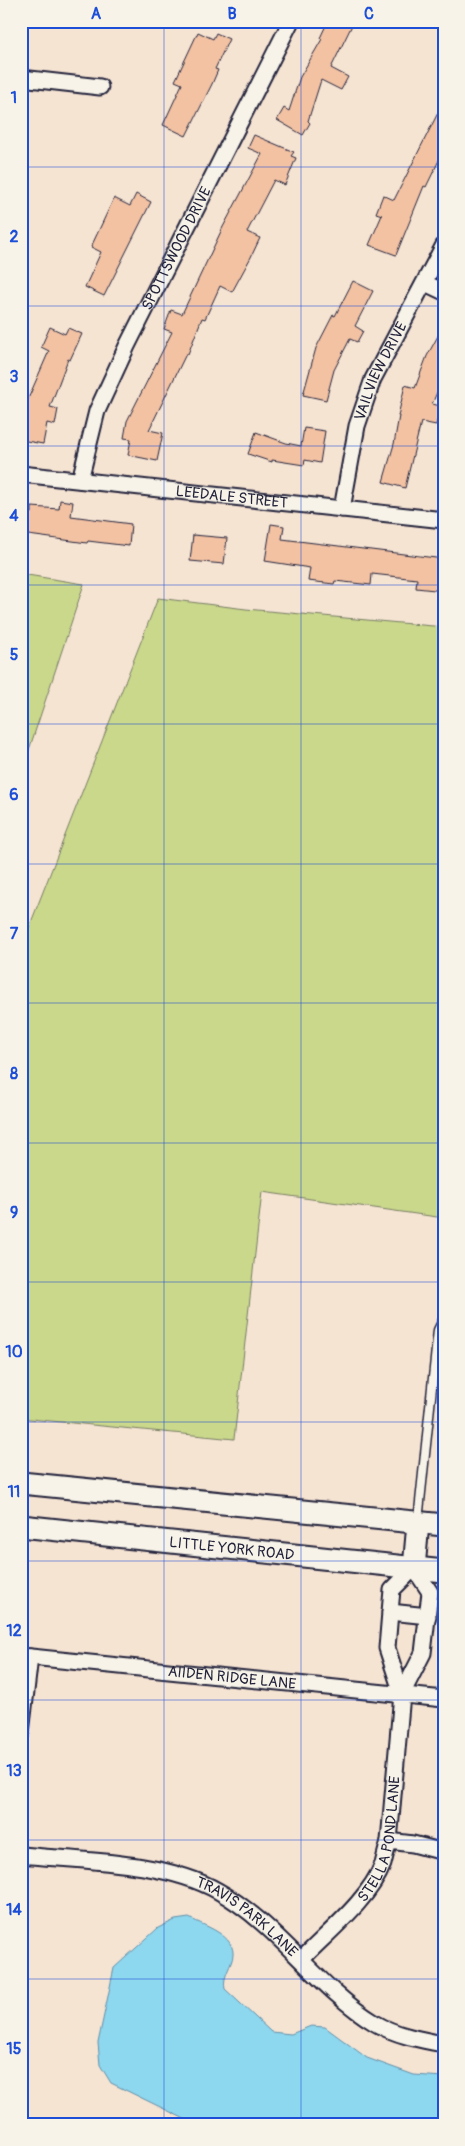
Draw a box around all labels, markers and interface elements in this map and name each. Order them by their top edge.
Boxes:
text: A [91,4,102,24]
text: B [227,4,237,24]
text: C [364,4,374,24]
text: 1 [11,88,17,108]
street label: SPOTTSWOOD DRIVE [137,183,215,313]
text: 2 [10,227,19,247]
street label: VAILVIEW DRIVE [350,318,411,423]
text: 3 [10,367,19,387]
street label: LEEDALE STREET [175,481,289,512]
text: 4 [9,506,19,526]
text: 5 [10,645,19,665]
text: 6 [9,785,19,805]
text: 7 [10,924,19,944]
text: 8 [10,1064,18,1084]
text: 9 [10,1203,18,1223]
text: 10 [5,1342,23,1362]
text: 11 [8,1482,20,1502]
street label: LITTLE YORK ROAD [168,1532,295,1565]
text: 12 [6,1621,22,1641]
street label: AIIDEN RIDGE LANE [167,1661,297,1693]
text: 13 [6,1761,22,1781]
street label: STELLA POND LANE [353,1775,404,1906]
street label: TRAVIS PARK LANE [193,1872,302,1961]
text: 14 [6,1900,22,1920]
text: 15 [7,2039,22,2059]

